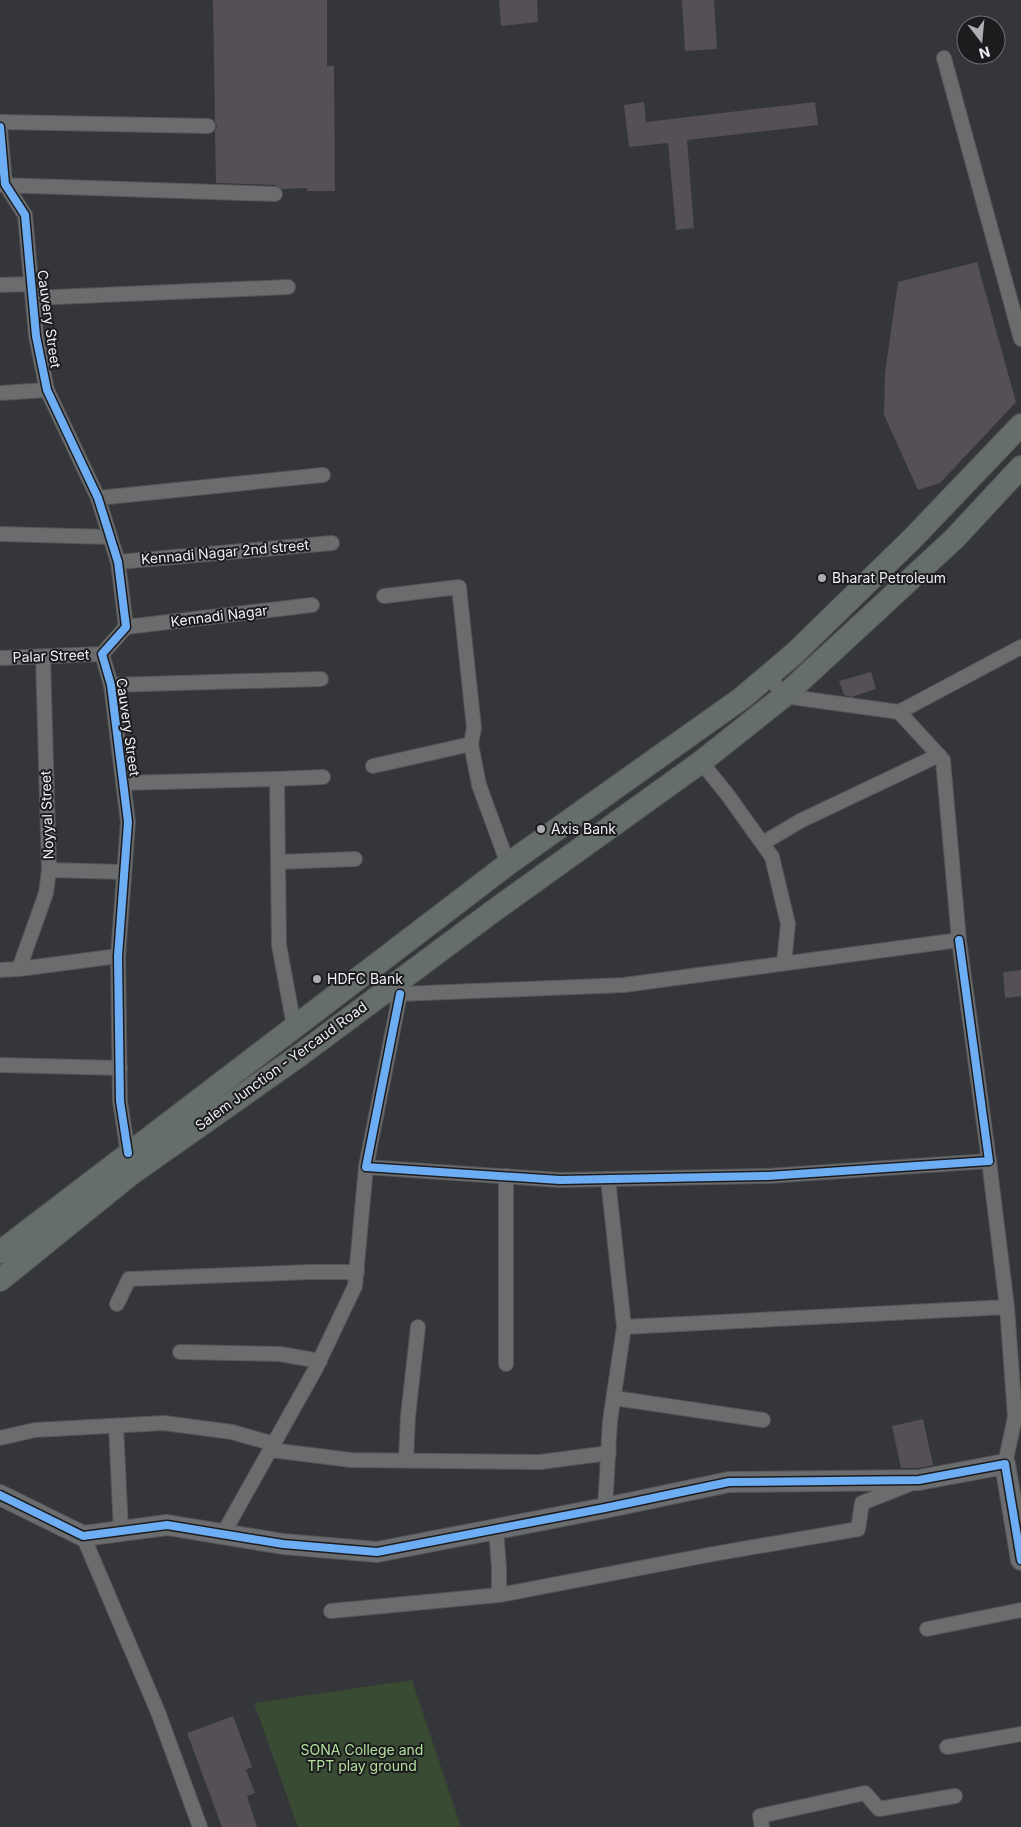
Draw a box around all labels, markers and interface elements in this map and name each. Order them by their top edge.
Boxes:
north arrow [956,15,1006,65]
text: N [977,43,992,63]
street label: Cauvery Street [34,269,65,370]
street label: Kennadi Nagar 2nd street [140,536,310,567]
place label: Bharat Petroleum [832,569,946,586]
marker: Bharat Petroleum [816,572,828,584]
street label: Kennadi Nagar [170,601,268,630]
street label: Palar Street [12,646,90,665]
street label: Cauvery Street [113,677,144,778]
street label: Noyyal Street [36,770,57,860]
place label: Axis Bank [551,820,616,837]
marker: Axis Bank [535,823,547,835]
place label: HDFC Bank [327,970,403,987]
marker: HDFC Bank [311,973,323,985]
street label: Salem Junction - Yercaud Road [191,998,370,1134]
park label: SONA College and TPT play ground [301,1741,423,1774]

